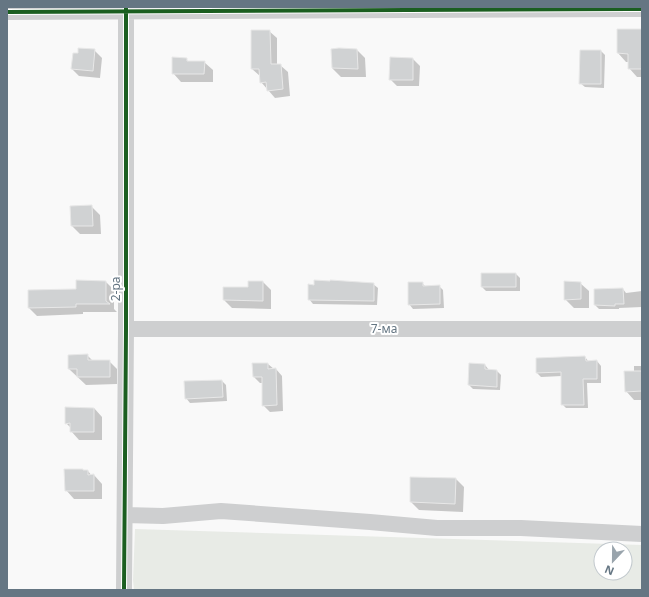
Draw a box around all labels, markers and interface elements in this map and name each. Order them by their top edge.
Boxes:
street label: 2-ра [107,277,124,301]
street label: 7-ма [371,320,397,337]
north arrow [593,541,633,581]
text: N [602,562,616,579]

